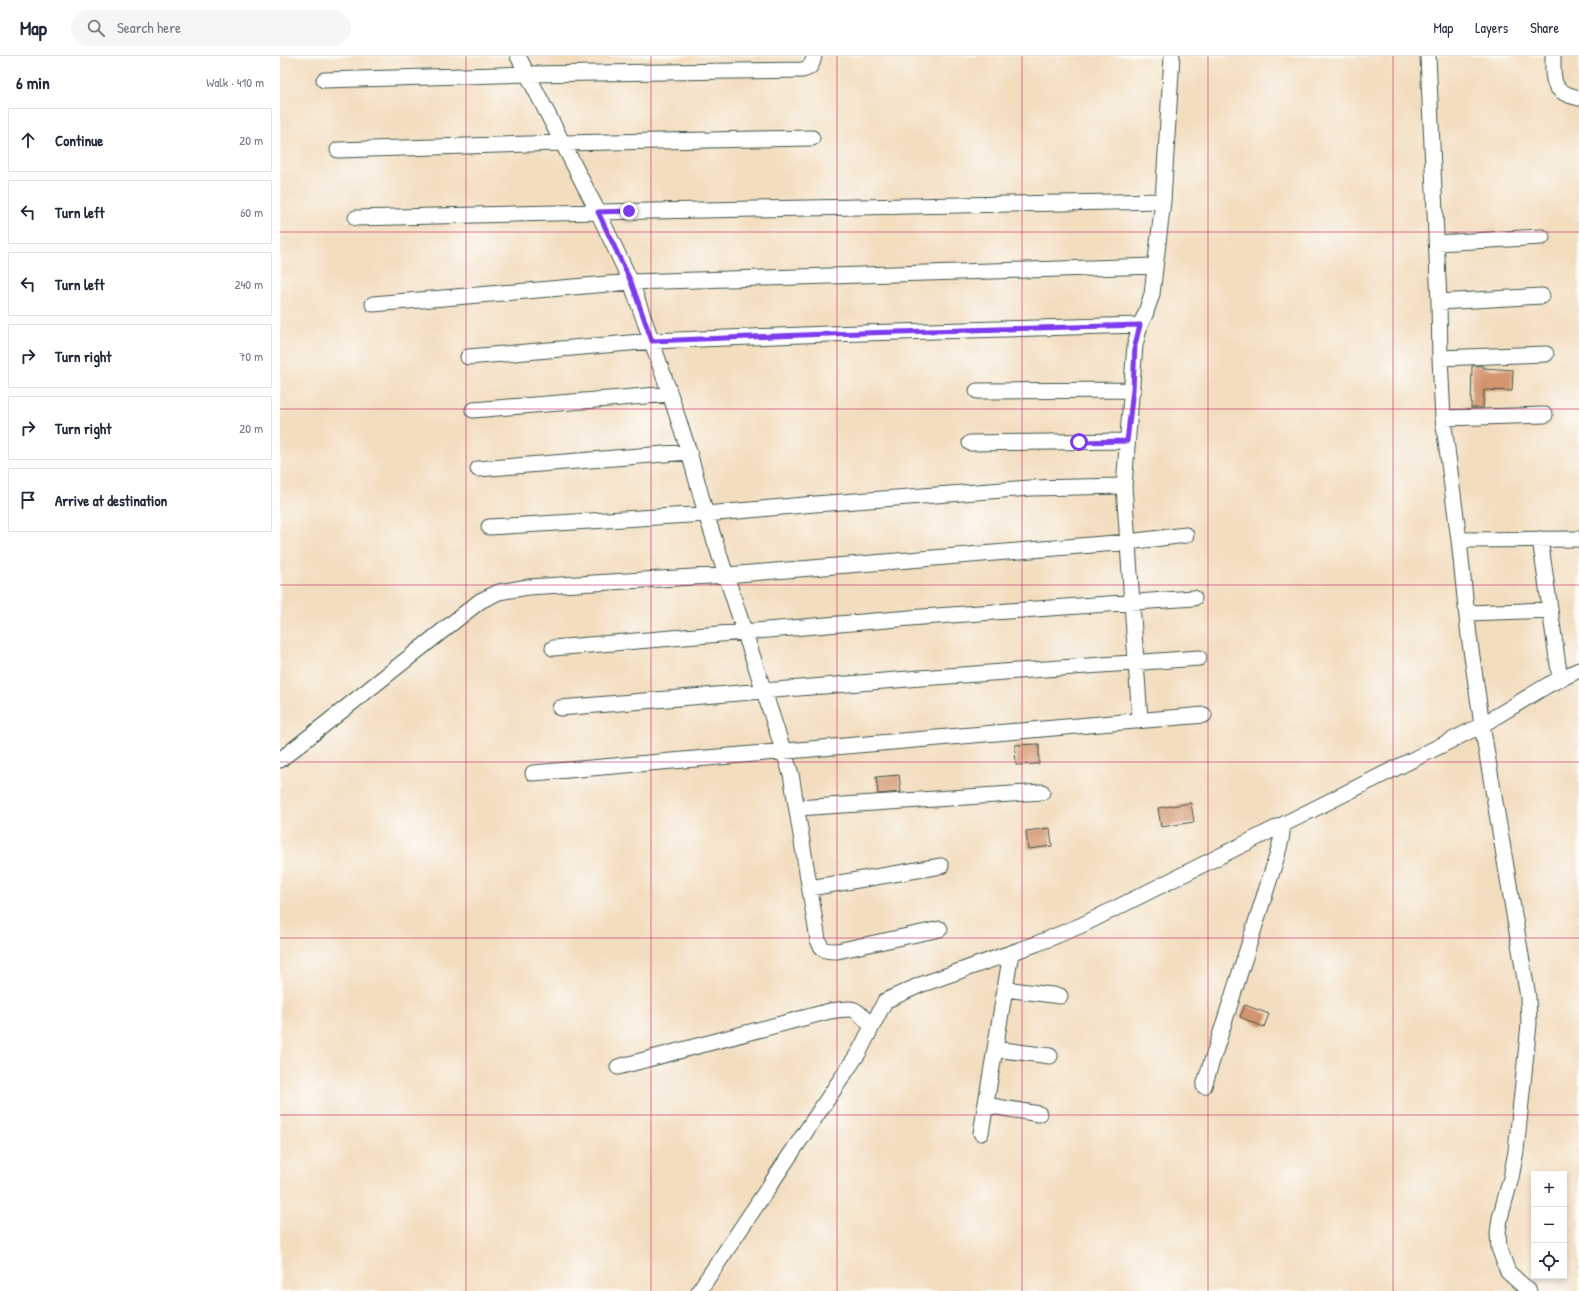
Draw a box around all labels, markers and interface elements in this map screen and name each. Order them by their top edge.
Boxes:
search box [71,10,351,46]
text: Map [20,15,47,41]
icon: search [85,17,107,39]
text: Search here [117,17,181,38]
text: Map [1433,18,1453,37]
text: Layers [1475,18,1508,37]
text: Share [1530,18,1559,37]
text: 6 min [16,71,50,94]
text: Walk · 410 m [206,73,264,91]
icon: ahead [17,129,39,151]
text: Continue [55,130,103,151]
text: 20 m [239,131,263,149]
icon: left [17,201,39,223]
text: Turn left [55,202,105,223]
route end [620,202,638,220]
text: 60 m [240,203,263,221]
icon: left [17,273,39,295]
text: Turn left [55,274,105,295]
text: 240 m [234,275,263,293]
icon: right [17,345,39,367]
text: Turn right [55,346,111,367]
text: 70 m [239,347,263,365]
icon: right [17,417,39,439]
text: Turn right [55,418,111,439]
text: 20 m [239,419,263,437]
route start [1070,433,1088,451]
icon: arrive [17,489,39,511]
text: Arrive at destination [55,490,167,511]
map controls [1531,1171,1567,1279]
button: + [1531,1171,1567,1207]
button: − [1531,1207,1567,1243]
button: locate [1531,1243,1567,1279]

